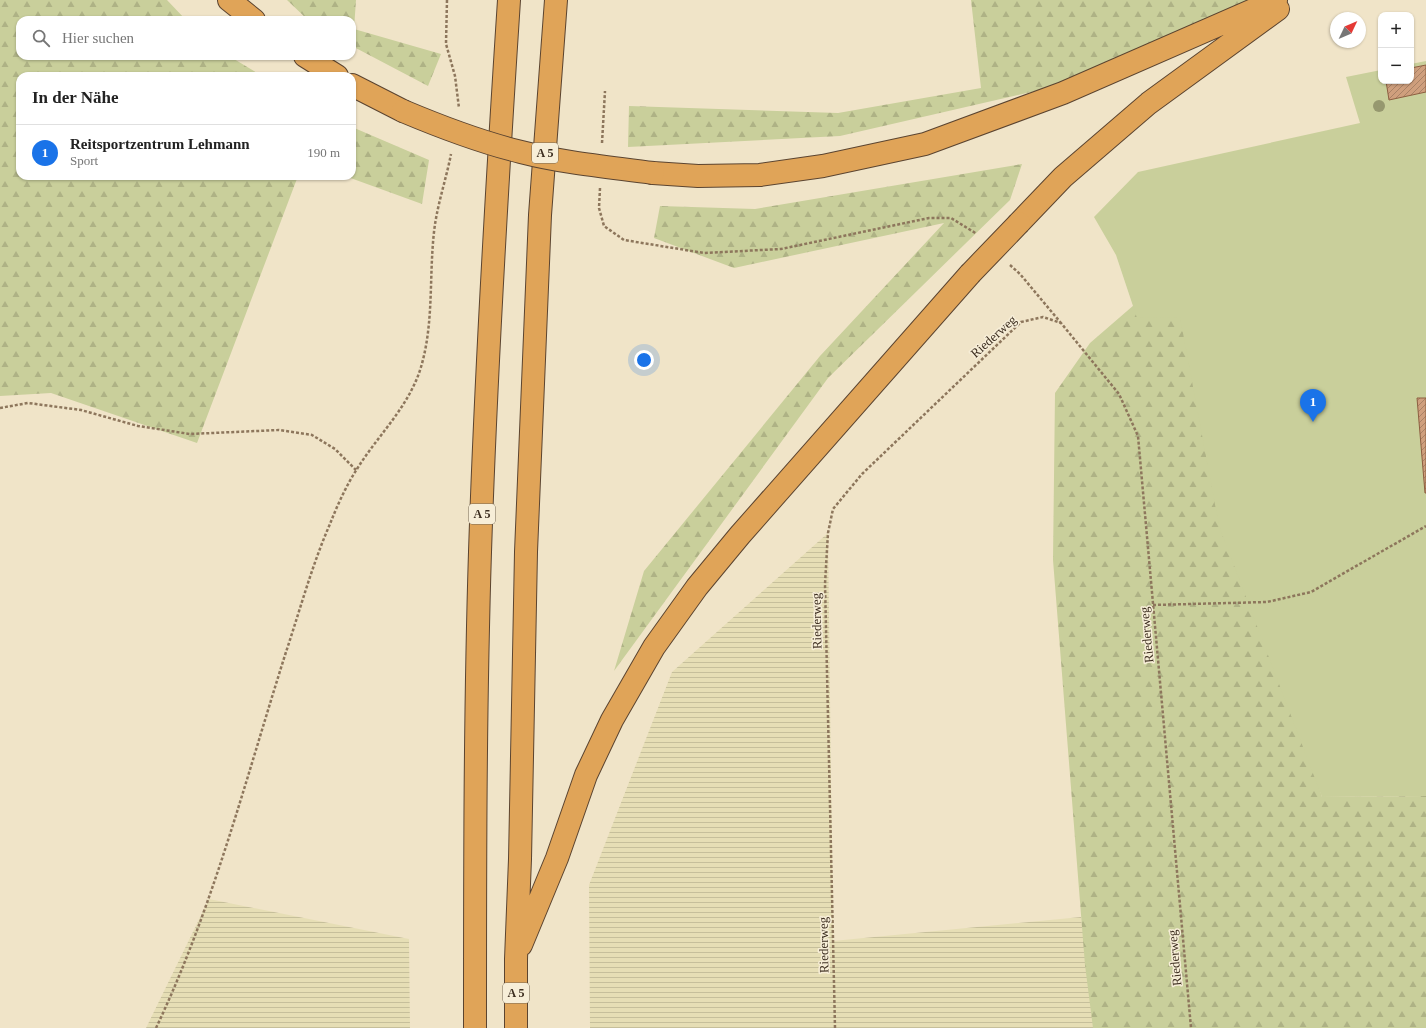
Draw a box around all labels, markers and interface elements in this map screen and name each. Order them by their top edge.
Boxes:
north arrow [1330,12,1366,48]
map controls [1378,12,1414,84]
button: + [1378,12,1414,48]
search box [16,16,356,60]
icon: search [30,27,52,49]
text: Hier suchen [62,30,134,46]
button: − [1378,48,1414,84]
text: In der Nähe [32,88,119,107]
text: Reitsportzentrum Lehmann [70,136,250,152]
road number: A 5 [532,143,558,163]
text: 1 [42,145,48,160]
text: 190 m [307,145,340,160]
text: Sport [70,153,98,168]
street label: Riederweg [967,312,1020,361]
your location [634,350,654,370]
pin: 1 [1300,389,1326,422]
road number: A 5 [469,504,495,524]
street label: Riederweg [809,592,824,649]
street label: Riederweg [1137,606,1156,664]
street label: Riederweg [816,916,831,973]
street label: Riederweg [1165,929,1184,987]
road number: A 5 [503,983,529,1003]

